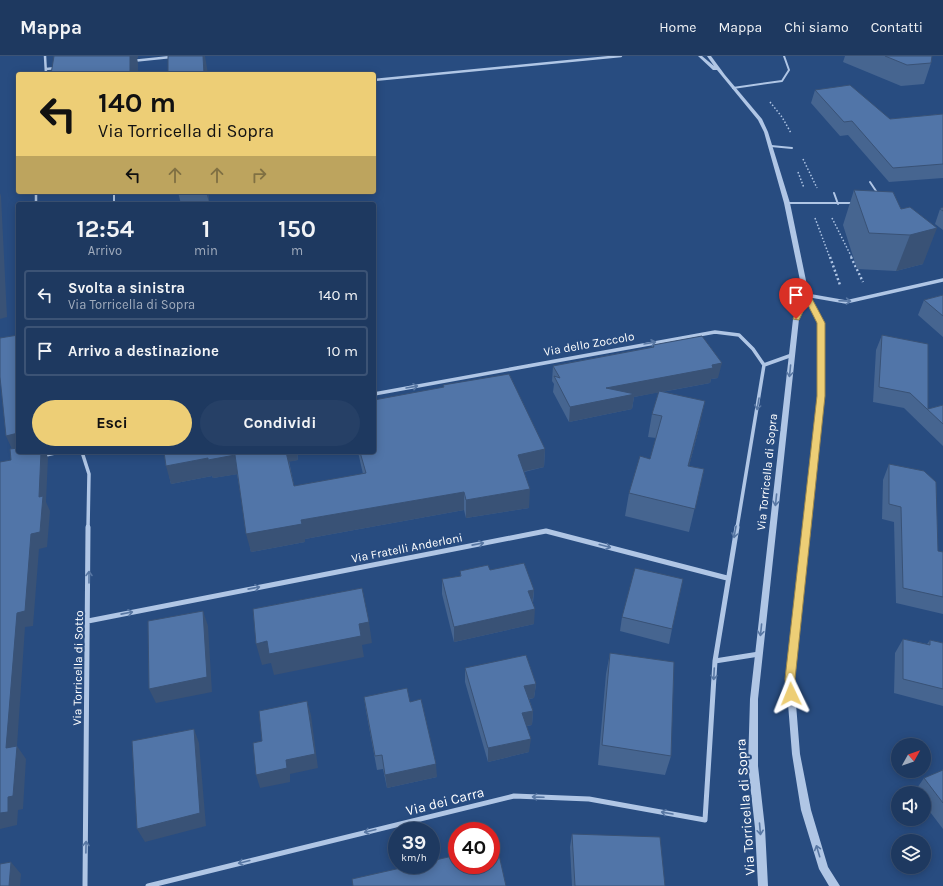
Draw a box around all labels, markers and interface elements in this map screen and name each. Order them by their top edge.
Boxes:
text: Mappa [20,17,82,39]
text: Home [659,19,696,36]
text: Mappa [718,19,762,36]
text: Chi siamo [784,19,849,36]
text: Contatti [871,19,923,36]
text: 140 m [98,86,176,119]
icon: left [32,88,84,140]
text: Via Torricella di Sopra [98,120,274,142]
icon: left [122,164,144,186]
icon: ahead [164,164,186,186]
icon: ahead [206,164,228,186]
icon: right [248,164,270,186]
text: 12:54 [76,215,134,243]
text: 1 [202,215,210,243]
text: 150 [278,215,316,243]
text: Arrivo [88,243,122,258]
text: min [194,243,218,258]
text: m [291,243,303,258]
pin [779,278,813,319]
text: Svolta a sinistra [68,279,185,297]
icon: left [34,284,56,306]
icon: arrive [785,284,807,306]
text: 140 m [318,286,358,304]
text: Via Torricella di Sopra [68,297,195,312]
one-way arrow [838,297,851,305]
street label: Via dello Zoccolo [543,329,635,359]
one-way arrow [644,339,657,347]
icon: arrive [34,340,56,362]
text: Arrivo a destinazione [68,342,219,360]
text: 10 m [327,342,358,360]
one-way arrow [786,364,794,377]
one-way arrow [405,382,418,390]
one-way arrow [754,397,762,410]
button: Esci [32,400,192,446]
button: Condividi [200,400,360,446]
street label: Via Torricella di Sopra [754,413,780,531]
one-way arrow [772,494,779,507]
one-way arrow [731,525,739,538]
street label: Via Fratelli Anderloni [350,530,464,566]
one-way arrow [471,540,484,548]
one-way arrow [598,543,611,550]
one-way arrow [85,571,92,584]
one-way arrow [247,584,260,592]
one-way arrow [120,609,133,617]
street label: Via Torricella di Sotto [70,610,86,726]
one-way arrow [758,623,765,636]
one-way arrow [710,667,717,680]
position arrow [770,673,812,715]
street label: Via Torricella di Sopra [732,738,759,876]
north arrow [891,738,931,778]
map controls [891,738,931,874]
street label: Via dei Carra [404,784,486,819]
button: sound [891,786,931,826]
one-way arrow [532,794,545,801]
one-way arrow [661,809,674,817]
speed limit sign: 40 [448,822,500,874]
one-way arrow [757,822,764,835]
one-way arrow [364,828,377,836]
text: 39 [402,831,426,854]
button: layers [891,834,931,874]
one-way arrow [82,841,90,854]
one-way arrow [814,845,821,858]
text: km/h [401,852,427,864]
one-way arrow [238,859,251,867]

